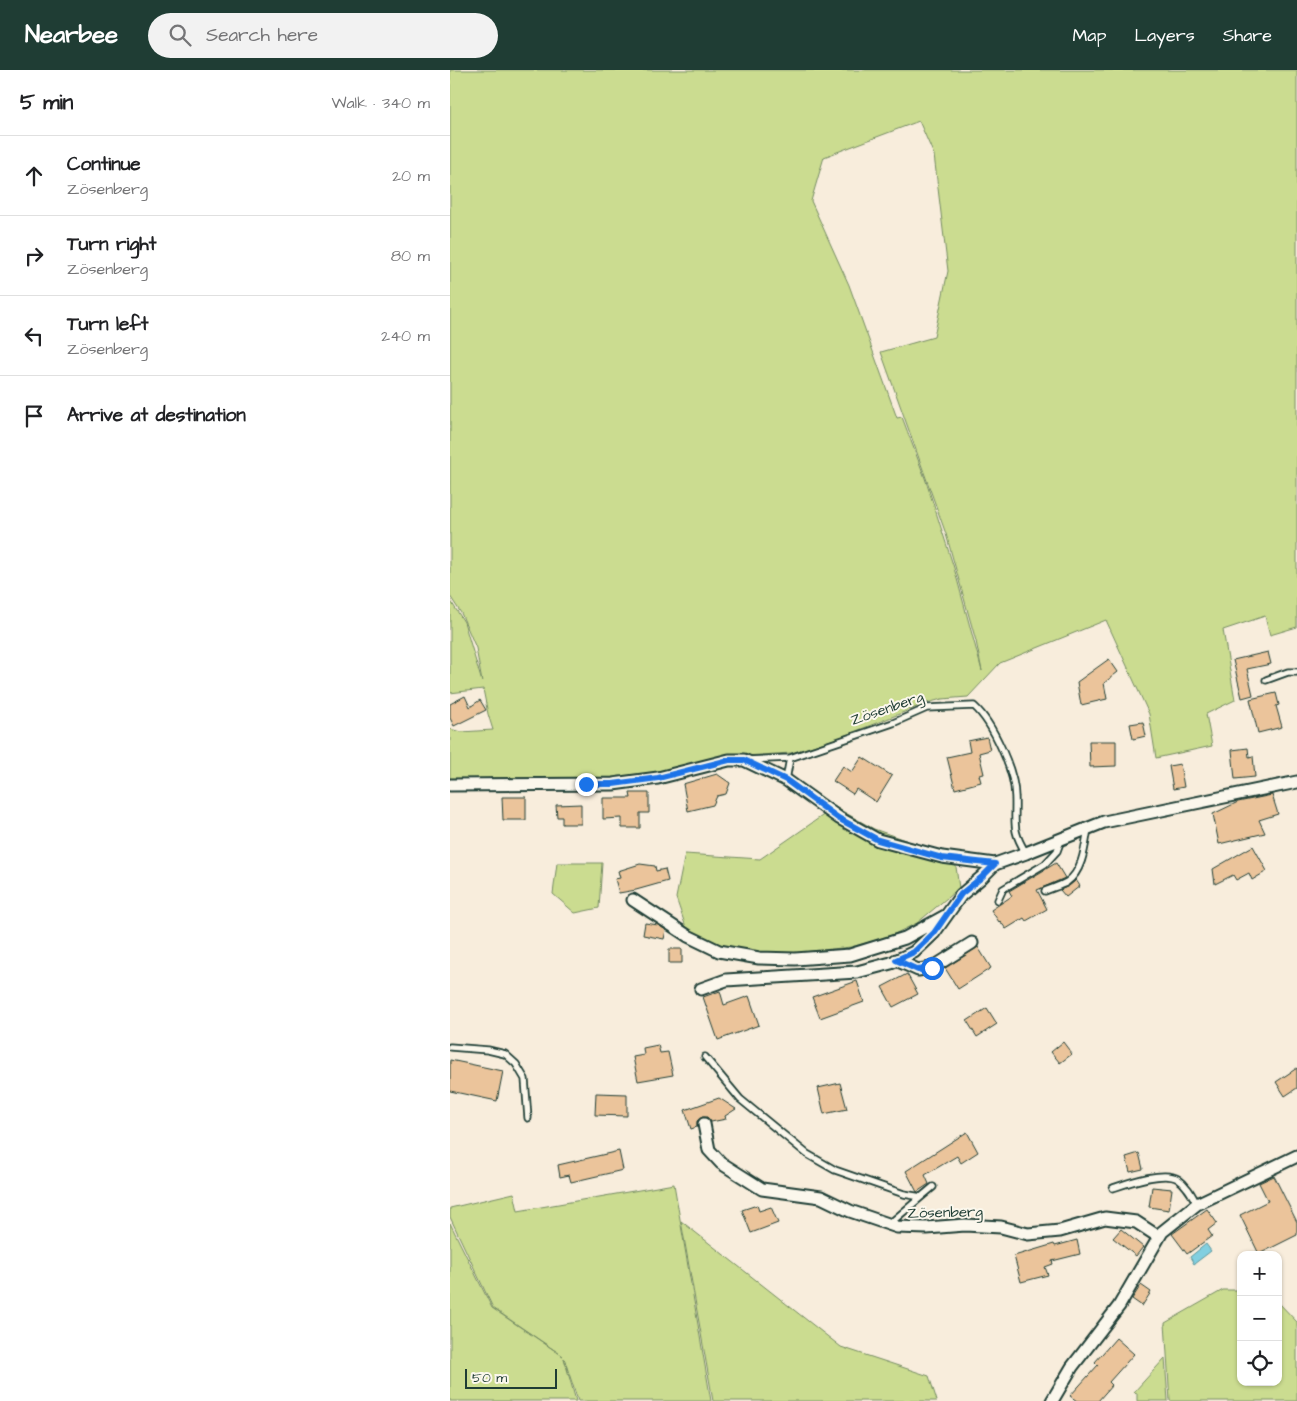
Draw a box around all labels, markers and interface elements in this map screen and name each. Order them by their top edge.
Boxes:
search box [148,13,498,58]
text: Nearbee [25,18,118,52]
icon: search [166,21,194,49]
text: Search here [206,22,318,49]
text: Map [1072,23,1106,48]
text: Layers [1134,23,1195,48]
text: Share [1223,23,1272,48]
text: 5 min [20,88,73,117]
text: Walk · 340 m [331,92,430,114]
text: Continue [67,151,141,178]
icon: ahead [20,162,48,190]
text: 20 m [392,165,430,187]
text: Zösenberg [67,178,148,200]
text: Turn right [67,231,156,258]
icon: right [20,242,48,270]
text: 80 m [391,245,430,267]
text: Zösenberg [67,258,148,280]
text: Turn left [67,311,148,338]
icon: left [20,322,48,350]
text: 240 m [381,325,430,347]
text: Zösenberg [67,338,148,360]
icon: arrive [20,402,48,430]
text: Arrive at destination [67,402,246,429]
street label: Zösenberg [848,686,927,732]
route end [575,773,598,796]
route start [921,957,944,980]
street label: Zösenberg [907,1201,983,1225]
map controls [1237,1251,1282,1386]
button: + [1237,1251,1282,1296]
button: − [1237,1296,1282,1341]
button: locate [1237,1341,1282,1386]
scale bar [465,1366,558,1389]
text: 50 m [472,1368,507,1388]

